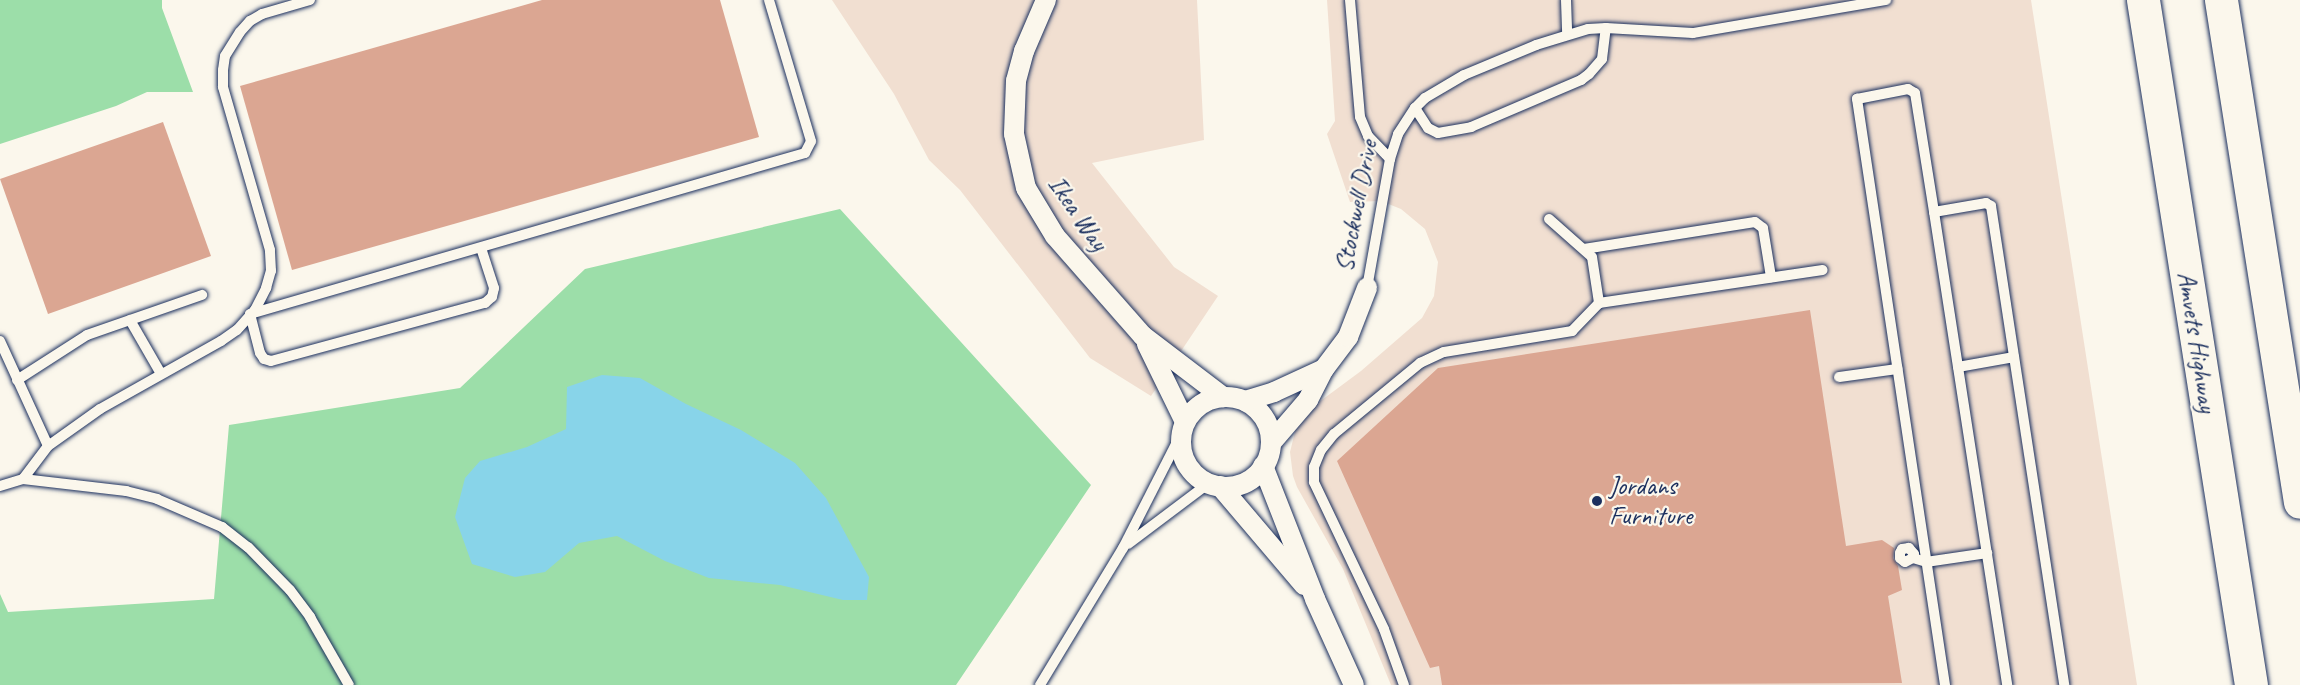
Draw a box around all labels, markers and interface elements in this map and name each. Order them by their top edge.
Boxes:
street label: Stockwell Drive [1328,138,1384,274]
street label: Ikea Way [1041,170,1115,256]
street label: Amvets Highway [2170,269,2224,415]
place label: Jordans Furniture [1609,470,1692,532]
marker: Jordans Furniture [1590,494,1604,508]

